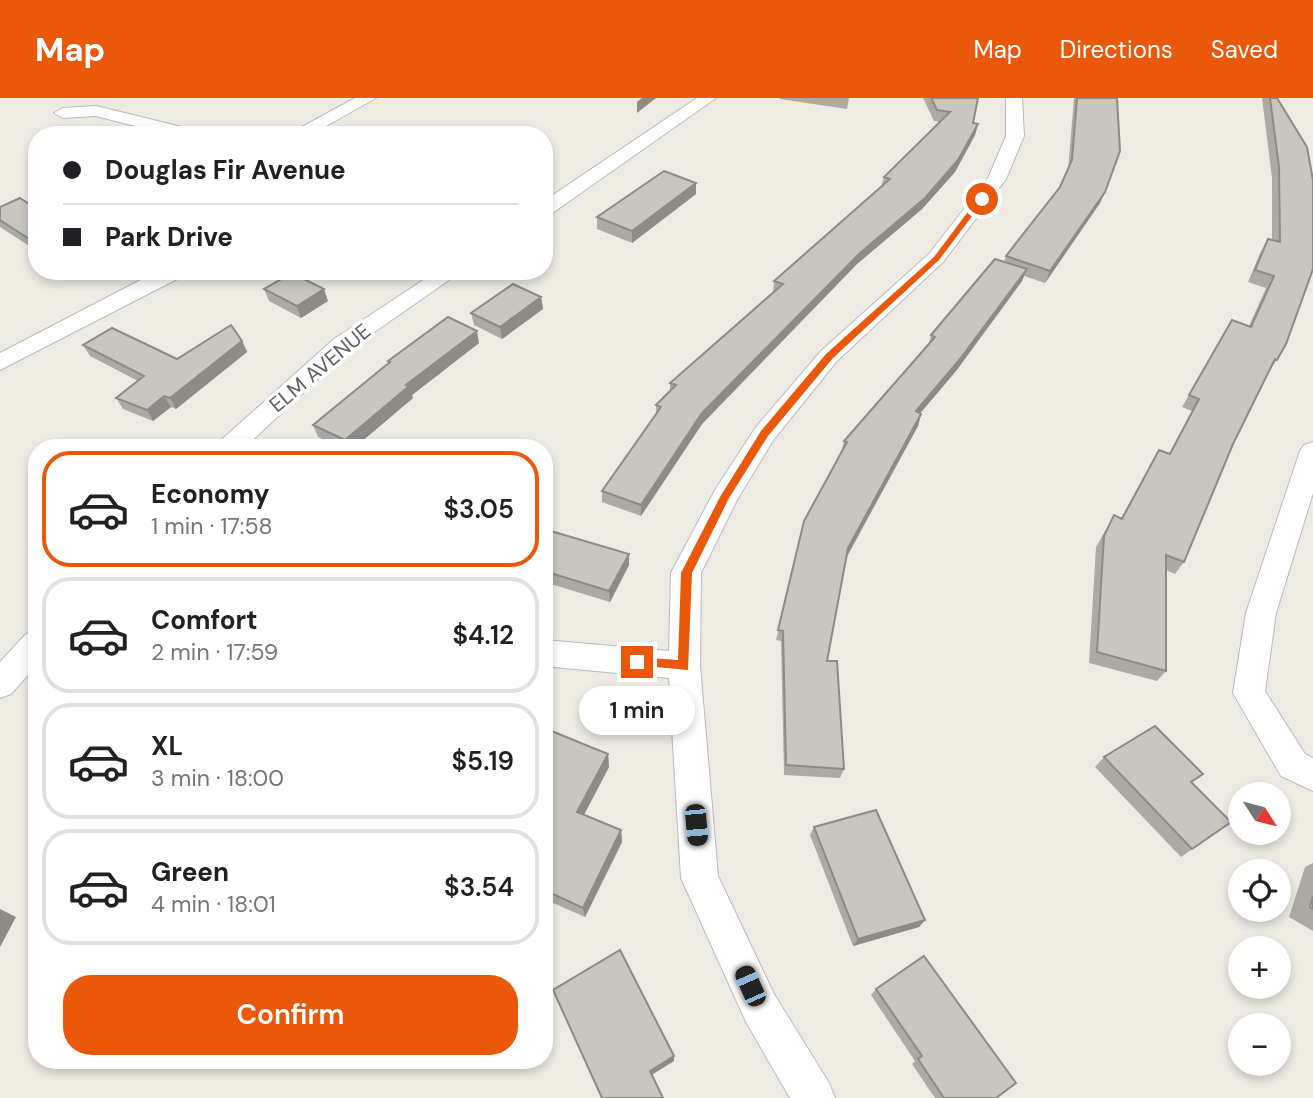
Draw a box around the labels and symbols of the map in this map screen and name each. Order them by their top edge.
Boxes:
route start [966,183,998,215]
street label: ELM AVENUE [263,317,377,419]
route end [621,646,653,678]
callout: 1 min [579,686,695,736]
north arrow [1228,782,1292,845]
car [684,803,709,847]
car [732,963,769,1009]

